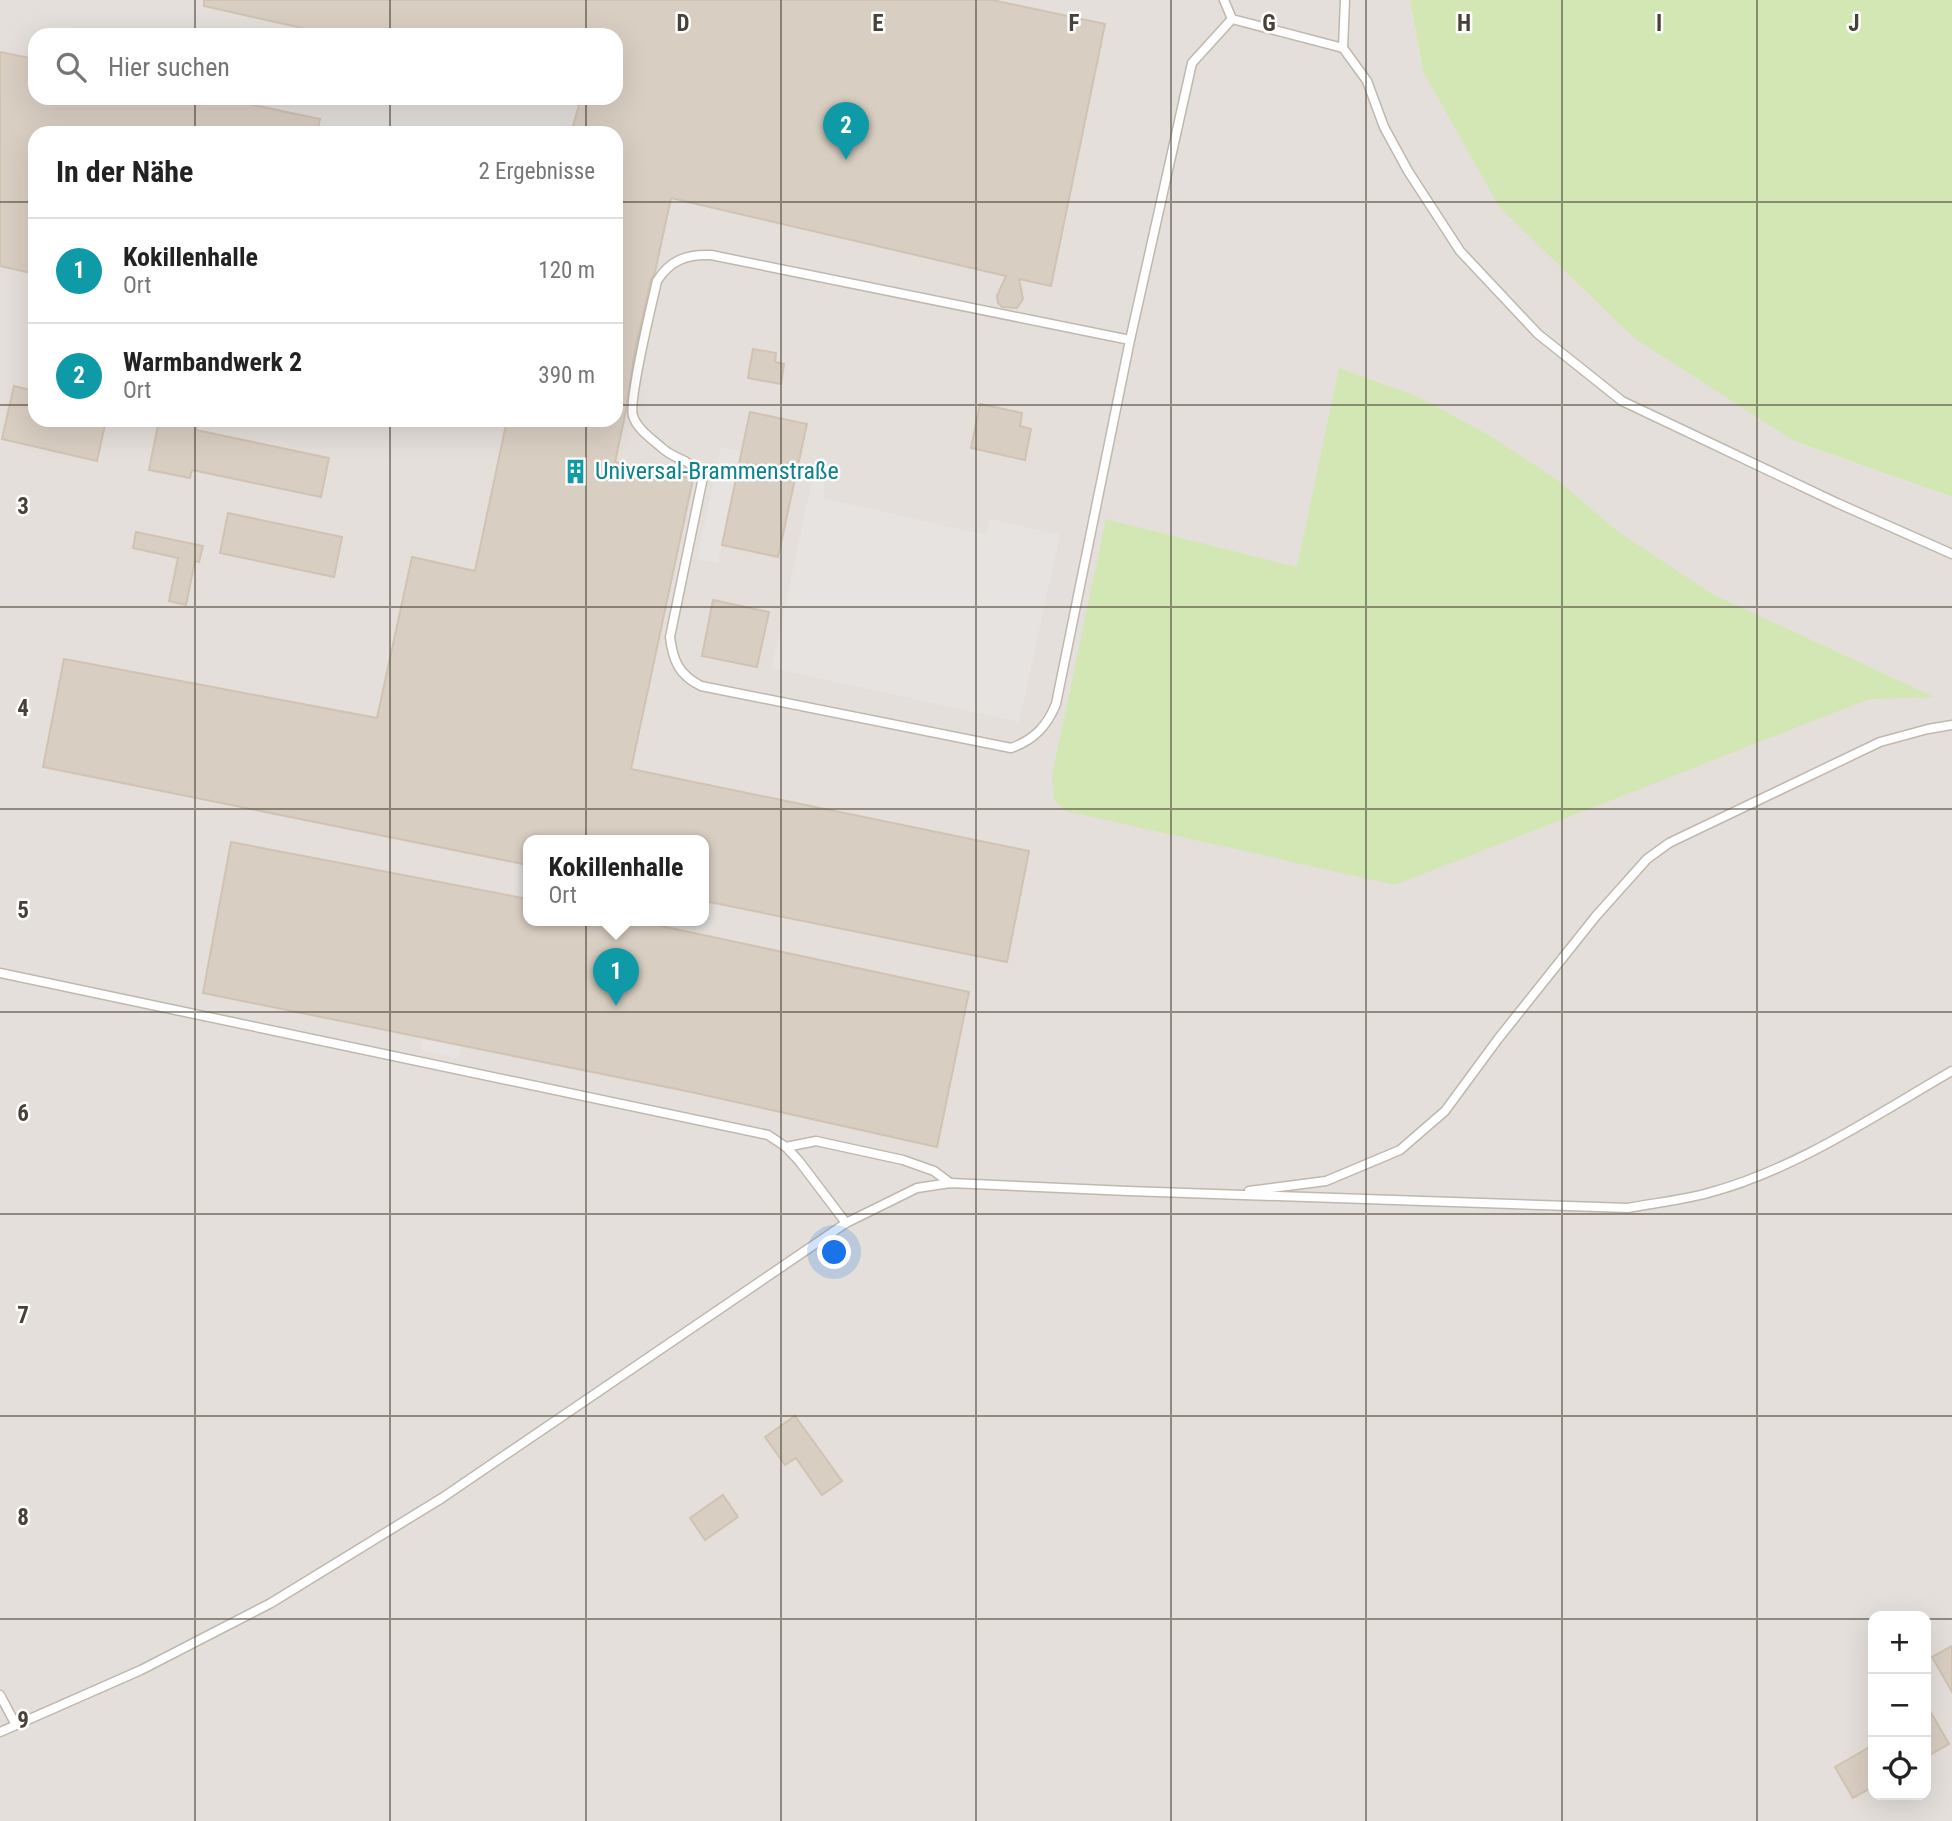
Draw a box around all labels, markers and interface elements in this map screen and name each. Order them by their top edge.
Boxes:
text: D [677,10,690,37]
text: E [872,10,884,37]
text: F [1069,10,1080,37]
text: G [1262,10,1276,37]
text: H [1457,10,1471,37]
text: I [1656,10,1662,37]
text: J [1848,10,1860,37]
search box [28,28,623,105]
icon: search [52,48,90,86]
text: Hier suchen [108,52,230,82]
pin: 2 [823,102,869,160]
text: In der Nähe [56,154,193,189]
text: 2 Ergebnisse [478,158,595,185]
text: Kokillenhalle [123,242,258,272]
text: 1 [73,257,85,284]
text: 120 m [538,257,595,284]
text: Ort [123,272,151,299]
text: Warmbandwerk 2 [123,347,302,377]
text: 2 [73,362,85,389]
text: 390 m [538,362,595,389]
text: Ort [123,377,151,404]
building icon: Universal-Brammenstraße [561,457,589,485]
place label: Universal-Brammenstraße [595,457,839,485]
text: 3 [17,493,29,520]
text: 4 [17,695,29,722]
popup [523,835,709,926]
text: Kokillenhalle [549,852,683,882]
text: Ort [549,882,577,909]
text: 5 [17,897,29,924]
pin: 1 [593,948,639,1006]
text: 6 [17,1100,29,1127]
your location [817,1235,851,1269]
text: 7 [17,1302,29,1329]
text: 8 [17,1504,29,1531]
map controls [1868,1611,1931,1800]
button: + [1868,1611,1931,1674]
button: − [1868,1674,1931,1737]
text: 9 [17,1707,29,1734]
button: locate [1868,1737,1931,1800]

